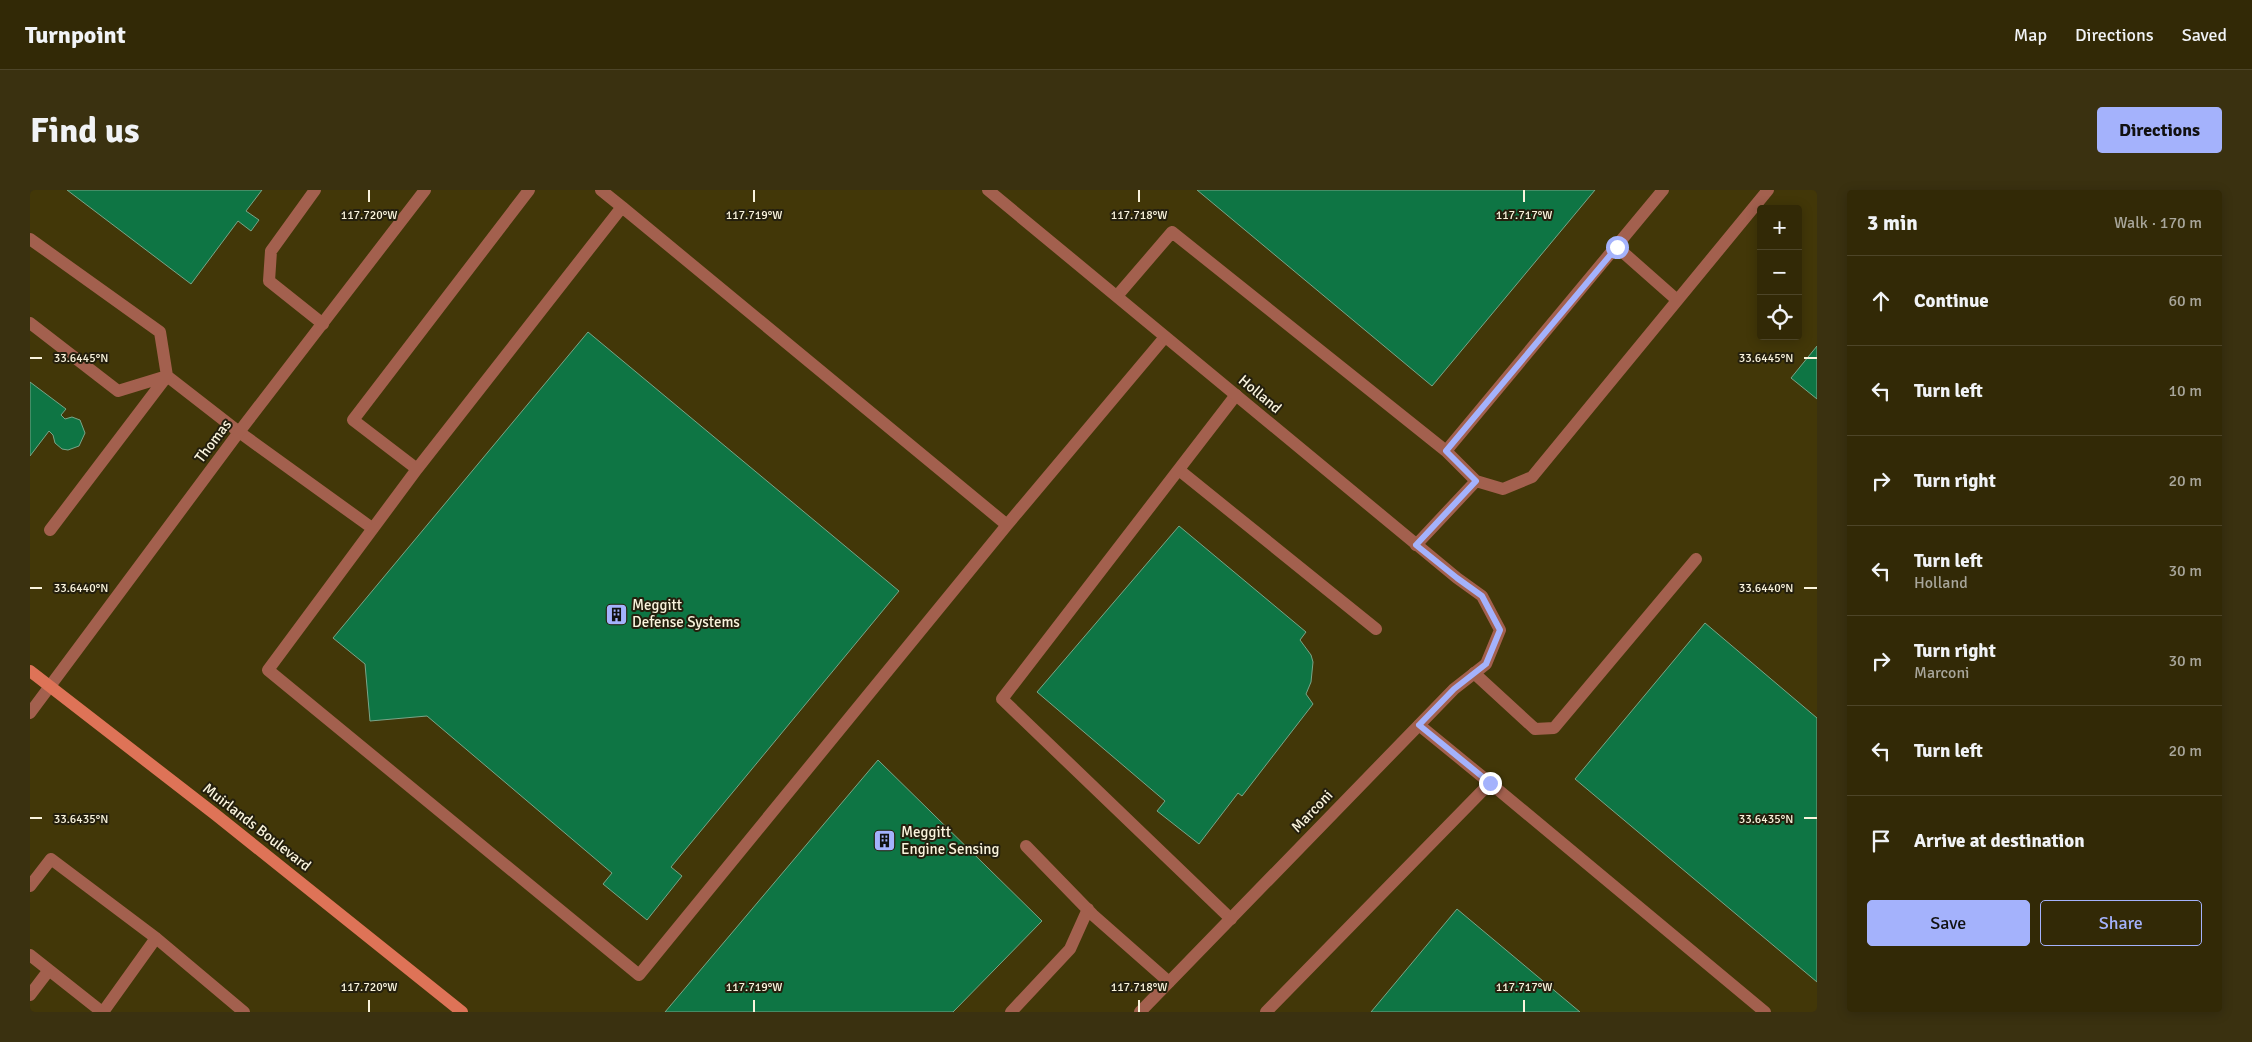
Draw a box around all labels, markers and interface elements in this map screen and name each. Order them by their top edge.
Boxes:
text: Turnpoint [25,20,126,50]
text: Map [2014,24,2047,46]
text: Directions [2075,24,2154,46]
text: Saved [2182,24,2227,46]
button: Directions [2097,107,2222,153]
text: Find us [30,109,140,152]
map controls [1757,205,1802,340]
button: + [1757,205,1802,250]
text: 117.720°W [341,208,397,223]
text: 117.719°W [726,208,782,223]
text: 117.718°W [1111,208,1167,223]
text: 117.717°W [1496,208,1552,223]
text: 3 min [1867,210,1918,236]
text: Walk · 170 m [2114,213,2202,233]
route start [1606,236,1629,259]
button: − [1757,250,1802,295]
icon: ahead [1867,287,1895,315]
text: Continue [1914,289,1989,313]
text: 60 m [2168,291,2202,311]
button: locate [1757,295,1802,340]
text: 33.6445°N [54,351,108,366]
text: 33.6445°N [1739,351,1793,366]
street label: Holland [1235,371,1285,417]
icon: left [1867,377,1895,405]
text: Turn left [1914,379,1983,403]
text: 10 m [2168,381,2202,401]
street label: Thomas [191,415,235,466]
icon: right [1867,467,1895,495]
text: Turn right [1914,469,1996,493]
text: 20 m [2168,471,2202,491]
text: Turn left [1914,549,1983,573]
icon: left [1867,557,1895,585]
text: 30 m [2168,561,2202,581]
text: Holland [1914,573,1968,593]
text: 33.6440°N [54,581,108,596]
text: 33.6440°N [1739,581,1793,596]
place label: Meggitt Defense Systems [632,596,740,631]
building icon: Meggitt Defense Systems [604,602,628,626]
text: Turn right [1914,639,1996,663]
icon: right [1867,647,1895,675]
text: 30 m [2168,651,2202,671]
text: Marconi [1914,663,1969,683]
icon: left [1867,737,1895,765]
text: Turn left [1914,739,1983,763]
text: 20 m [2168,741,2202,761]
route end [1479,772,1502,795]
street label: Muirlands Boulevard [199,779,315,875]
street label: Marconi [1287,786,1337,836]
text: 33.6435°N [54,812,108,827]
text: 33.6435°N [1739,812,1793,827]
place label: Meggitt Engine Sensing [901,823,999,858]
icon: arrive [1867,827,1895,855]
building icon: Meggitt Engine Sensing [873,829,897,853]
text: Arrive at destination [1914,829,2085,853]
button: Save [1867,900,2030,946]
button: Share [2040,900,2202,946]
text: 117.720°W [341,980,397,995]
text: 117.719°W [726,980,782,995]
text: 117.718°W [1111,980,1167,995]
text: 117.717°W [1496,980,1552,995]

